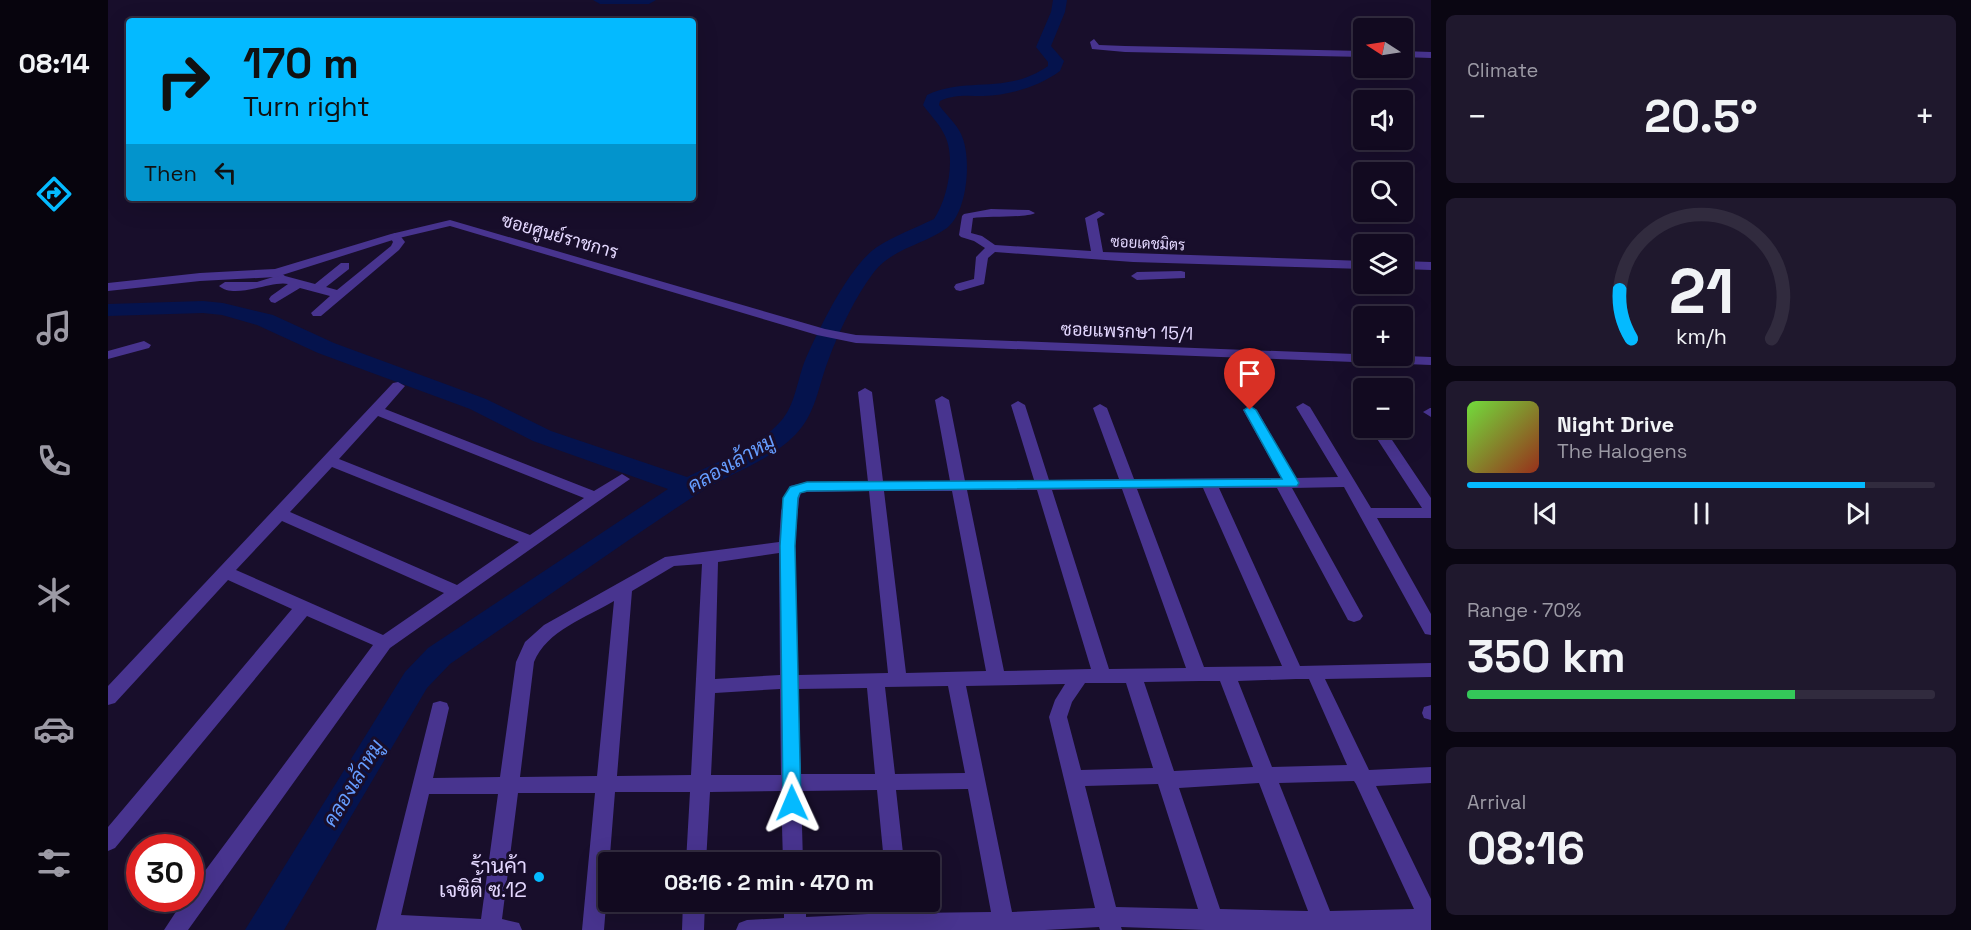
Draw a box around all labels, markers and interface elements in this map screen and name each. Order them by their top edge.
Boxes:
north arrow [1353,18,1413,78]
map controls [1353,18,1413,438]
text: 170 m [243,37,359,90]
icon: right [144,42,222,120]
text: 08:14 [18,46,90,81]
text: Climate [1467,57,1538,83]
text: 20.5° [1644,88,1758,145]
text: Turn right [243,89,370,124]
button: sound [1353,90,1413,150]
text: − [1467,96,1487,138]
text: + [1915,96,1935,138]
icon: left [209,156,242,189]
text: Then [144,159,197,187]
button: search [1353,162,1413,222]
icon: directions [33,173,75,215]
street label: ซอยศูนย์ราชการ [498,207,622,266]
street label: ซอยเดชมิตร [1110,232,1186,254]
button: layers [1353,234,1413,294]
text: 21 [1668,252,1734,331]
button: + [1353,306,1413,366]
icon: music [33,307,75,349]
street label: ซอยแพรกษา 15/1 [1060,317,1194,345]
text: km/h [1675,323,1727,350]
pin [1224,348,1275,410]
icon: arrive [1233,357,1266,390]
button: − [1353,378,1413,438]
text: Night Drive [1557,410,1674,438]
water label: คลองเล้าหมู [683,427,780,500]
text: The Halogens [1557,438,1687,464]
icon: phone [33,440,75,482]
icon: previous [1529,497,1562,530]
icon: pause [1685,497,1718,530]
icon: next [1841,497,1874,530]
icon: climate [33,574,75,616]
text: Range · 70% [1467,597,1581,623]
text: 350 km [1467,628,1626,685]
icon: car [33,708,75,750]
water label: คลองเล้าหมู [317,735,391,832]
position arrow [760,771,824,835]
text: Arrival [1467,789,1526,815]
text: 08:16 [1467,820,1585,877]
speed limit sign: 30 [126,834,204,912]
icon: filters [33,842,75,884]
place label: ร้านค้า เจซิตี้ ซ.12 [439,852,527,903]
text: 08:16 · 2 min · 470 m [664,868,874,896]
marker: ร้านค้า เจซิตี้ ซ.12 [532,870,546,884]

